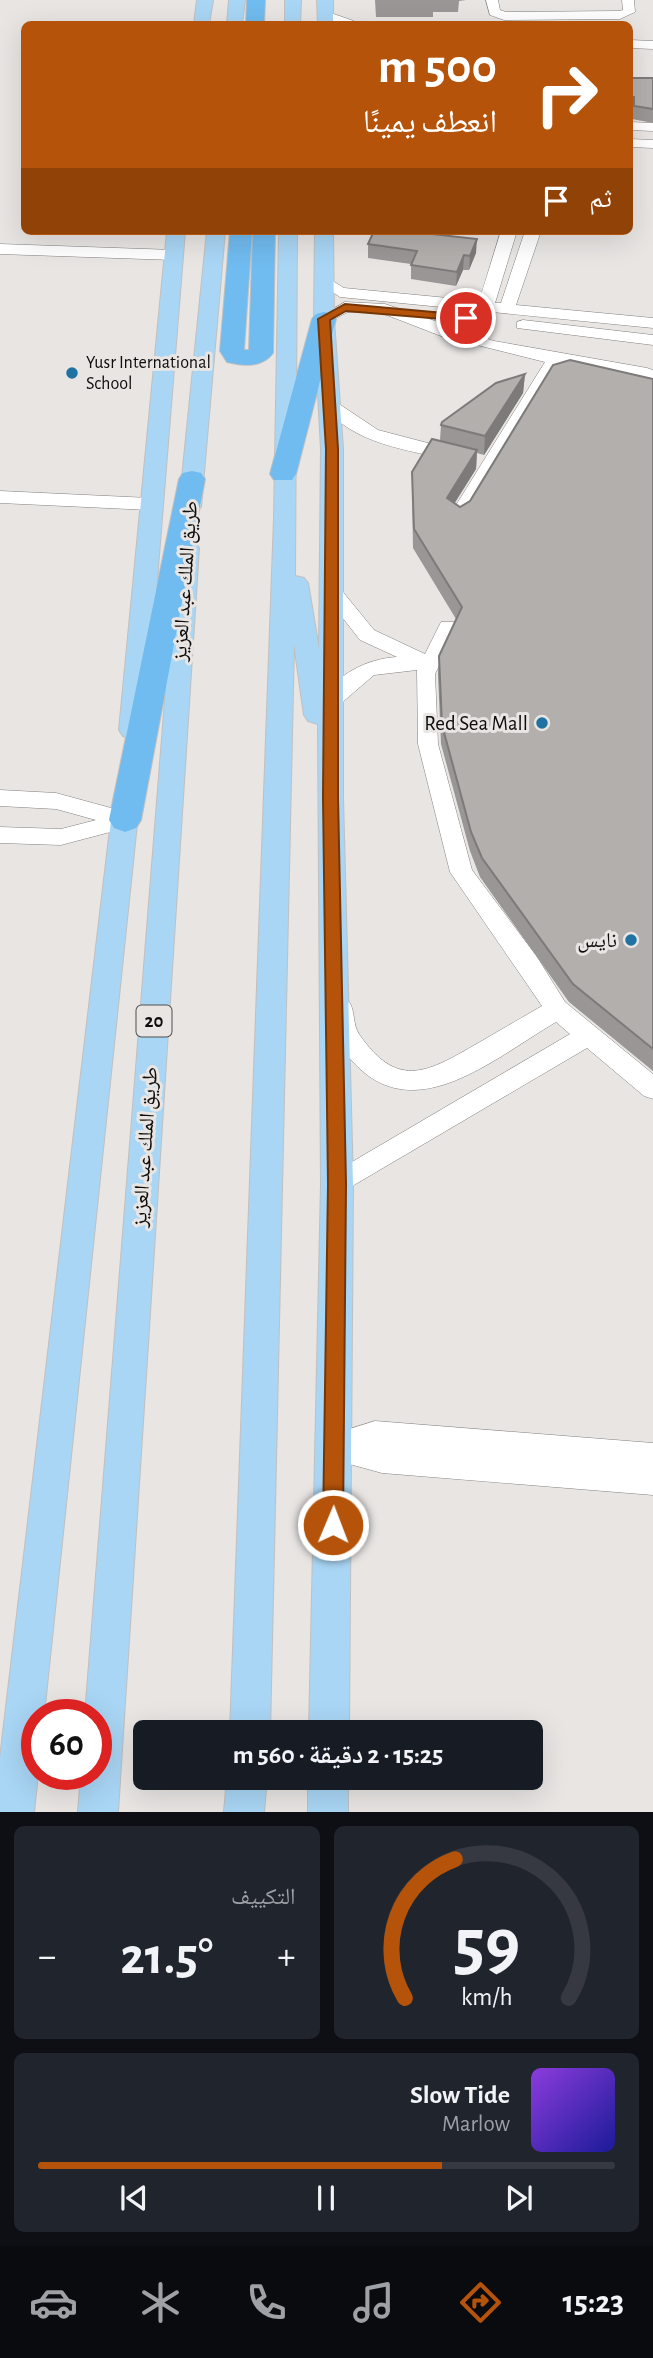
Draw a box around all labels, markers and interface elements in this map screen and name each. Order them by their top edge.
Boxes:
text: 500 m [378,43,497,92]
icon: right [521,49,612,140]
text: انعطف يمينًا [363,106,497,138]
icon: arrive [537,182,575,220]
text: ثم [589,186,612,212]
pin [436,288,496,348]
icon: arrive [447,299,485,337]
place label: Yusr International School [86,354,211,393]
marker: Yusr International School [64,365,80,381]
street label: طريق الملك عبد العزيز [169,500,203,663]
place label: Red Sea Mall [424,713,528,734]
marker: Red Sea Mall [534,715,550,731]
place label: نايس [577,930,617,953]
marker: نايس [623,932,639,948]
road number: 20 [136,1006,172,1036]
street label: طريق الملك عبد العزيز [129,1066,163,1229]
position arrow [296,1488,370,1562]
speed limit sign: 60 [21,1699,112,1790]
text: 15:25 · 2 دقيقة · 560 m [233,1742,443,1768]
text: التكييف [231,1886,296,1909]
text: 59 [453,1911,520,1984]
text: 21.5° [120,1931,213,1983]
text: − [38,1938,56,1976]
text: + [277,1938,295,1976]
text: km/h [460,1985,512,2010]
text: Slow Tide [410,2082,510,2108]
text: Marlow [442,2113,510,2136]
icon: previous [115,2179,153,2217]
icon: pause [307,2179,345,2217]
icon: next [500,2179,538,2217]
icon: car [29,2278,78,2327]
icon: climate [136,2278,185,2327]
icon: phone [242,2278,291,2327]
icon: music [349,2278,398,2327]
icon: directions [456,2278,505,2327]
text: 15:23 [563,2286,624,2318]

